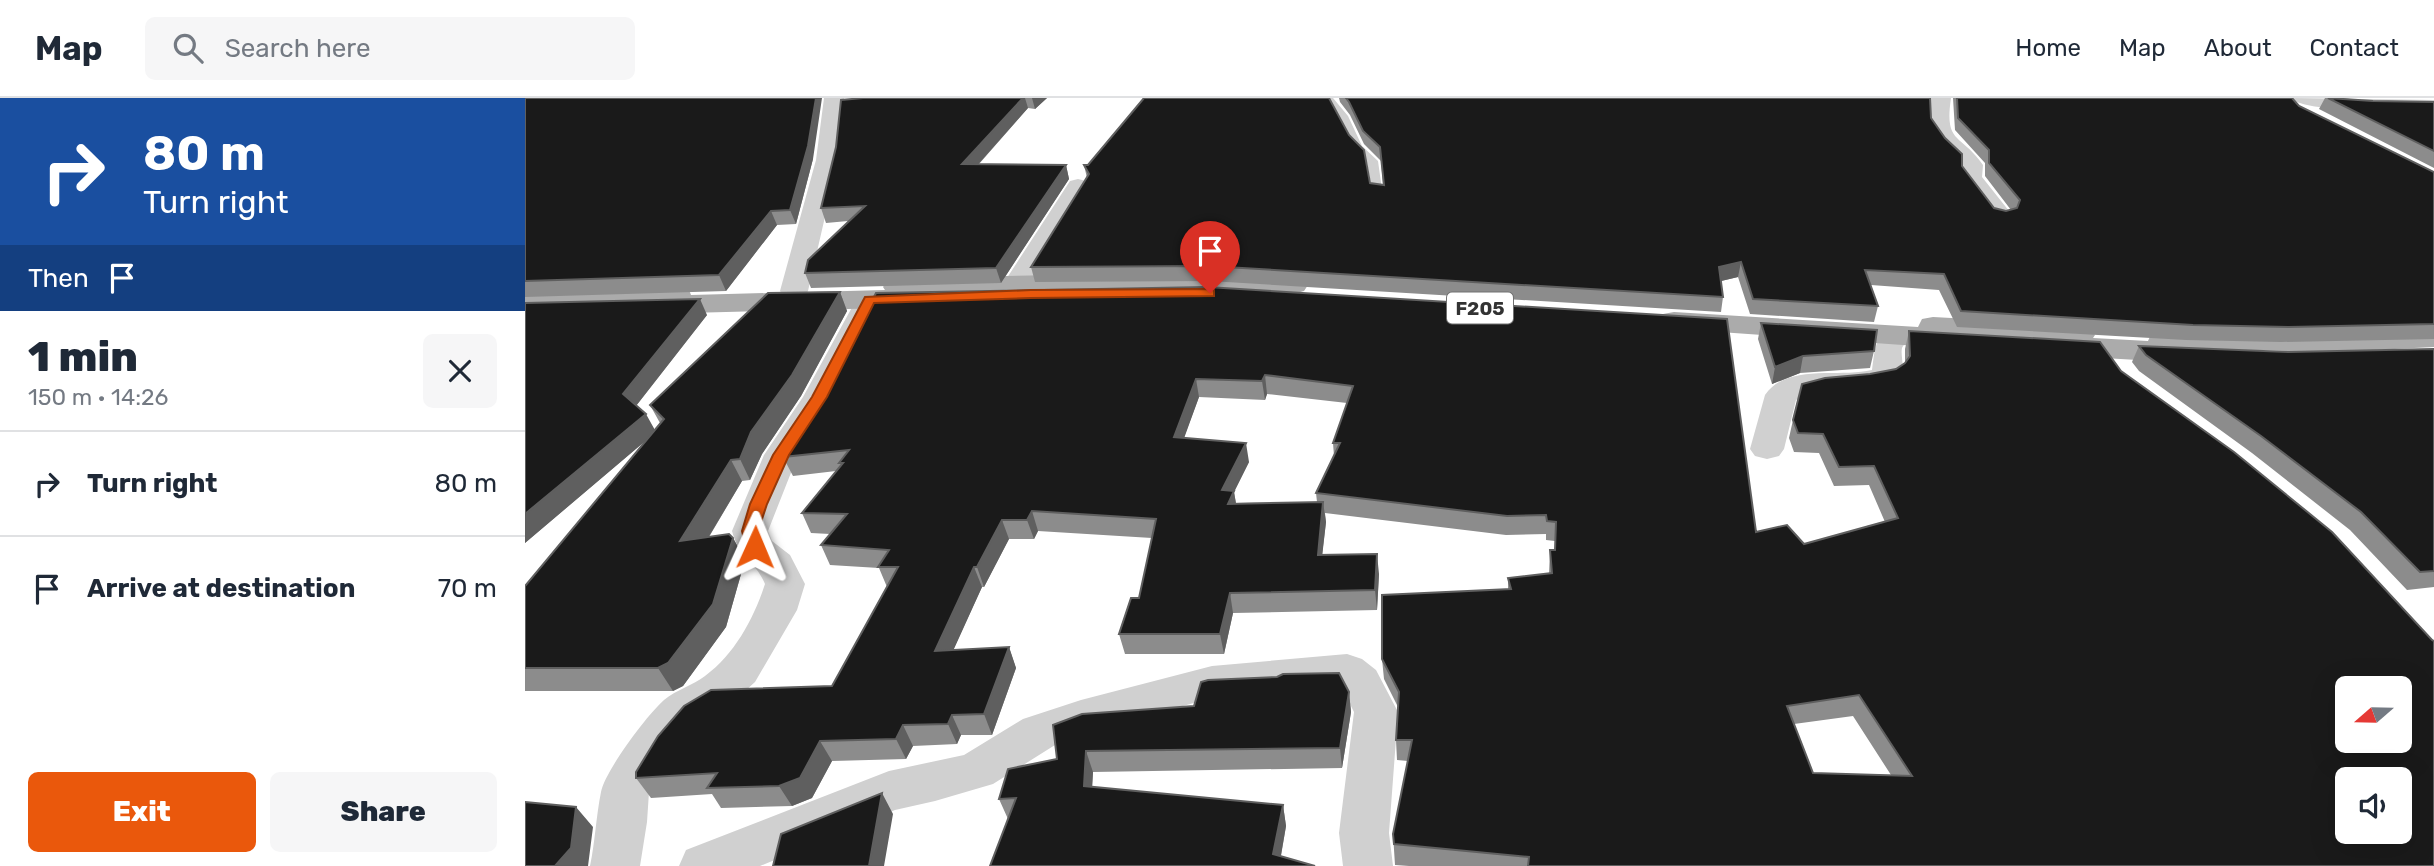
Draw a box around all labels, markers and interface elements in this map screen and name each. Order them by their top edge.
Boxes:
search box [145,17,635,80]
text: Map [35,29,103,68]
icon: search [169,29,207,67]
text: Search here [225,33,370,64]
text: Home [2015,34,2081,62]
text: Map [2119,34,2166,62]
text: About [2204,34,2272,62]
text: Contact [2310,34,2399,62]
text: 80 m [143,124,265,182]
icon: right [28,126,119,217]
text: Turn right [143,183,288,221]
pin [1180,221,1240,293]
icon: arrive [1191,232,1229,270]
icon: arrive [103,259,141,297]
text: Then [28,263,89,294]
road number: F205 [1447,292,1513,324]
text: 1 min [28,332,138,382]
button: close [423,334,497,408]
text: 150 m · 14:26 [28,383,168,411]
icon: right [28,465,66,503]
text: Turn right [87,468,217,499]
text: 80 m [434,468,497,499]
position arrow [718,510,792,584]
icon: arrive [28,570,66,608]
text: Arrive at destination [87,573,355,604]
text: 70 m [438,573,497,604]
north arrow [2335,676,2411,752]
map controls [2335,676,2412,844]
button: sound [2335,767,2412,844]
button: Exit [28,772,256,852]
button: Share [270,772,497,852]

